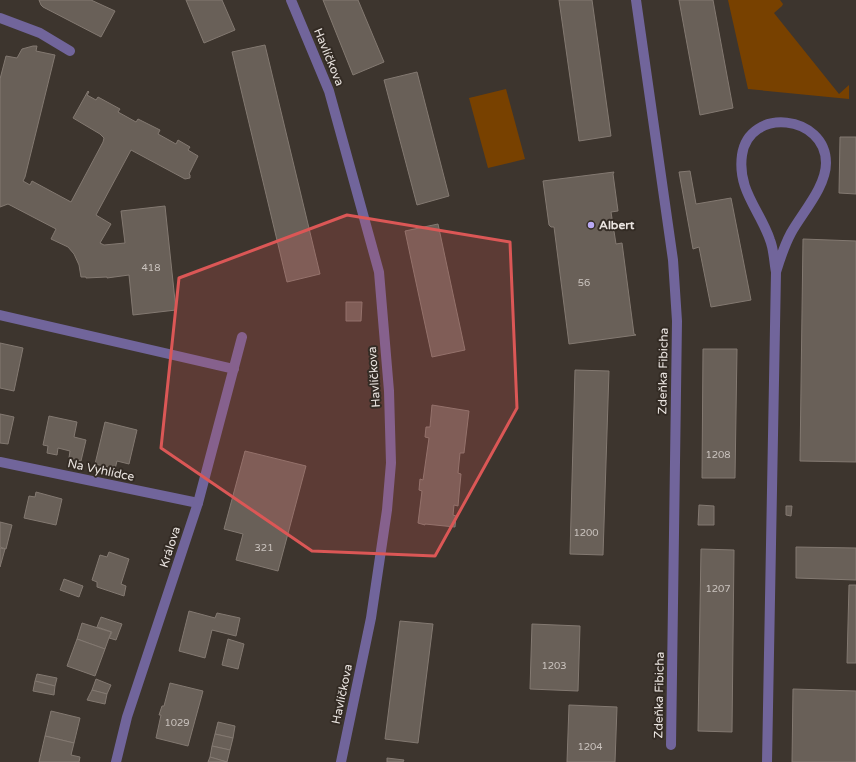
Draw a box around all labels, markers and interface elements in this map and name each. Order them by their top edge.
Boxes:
street label: Havlíčkova [311,26,347,88]
place label: Albert [599,218,635,232]
marker: Albert [586,220,596,230]
house number: 418 [142,262,160,274]
house number: 56 [578,277,590,289]
street label: Zdeňka Fibicha [655,327,671,415]
street label: Havlíčkova [365,346,383,408]
house number: 1208 [705,449,731,461]
street label: Na Vyhlídce [66,456,136,484]
street label: Králova [157,525,183,569]
house number: 1200 [573,527,599,539]
house number: 321 [255,542,273,554]
house number: 1207 [705,583,731,595]
street label: Zdeňka Fibicha [651,651,667,739]
house number: 1203 [541,660,567,672]
street label: Havlíčkova [329,663,355,725]
house number: 1029 [164,717,190,729]
house number: 1204 [577,741,603,753]

